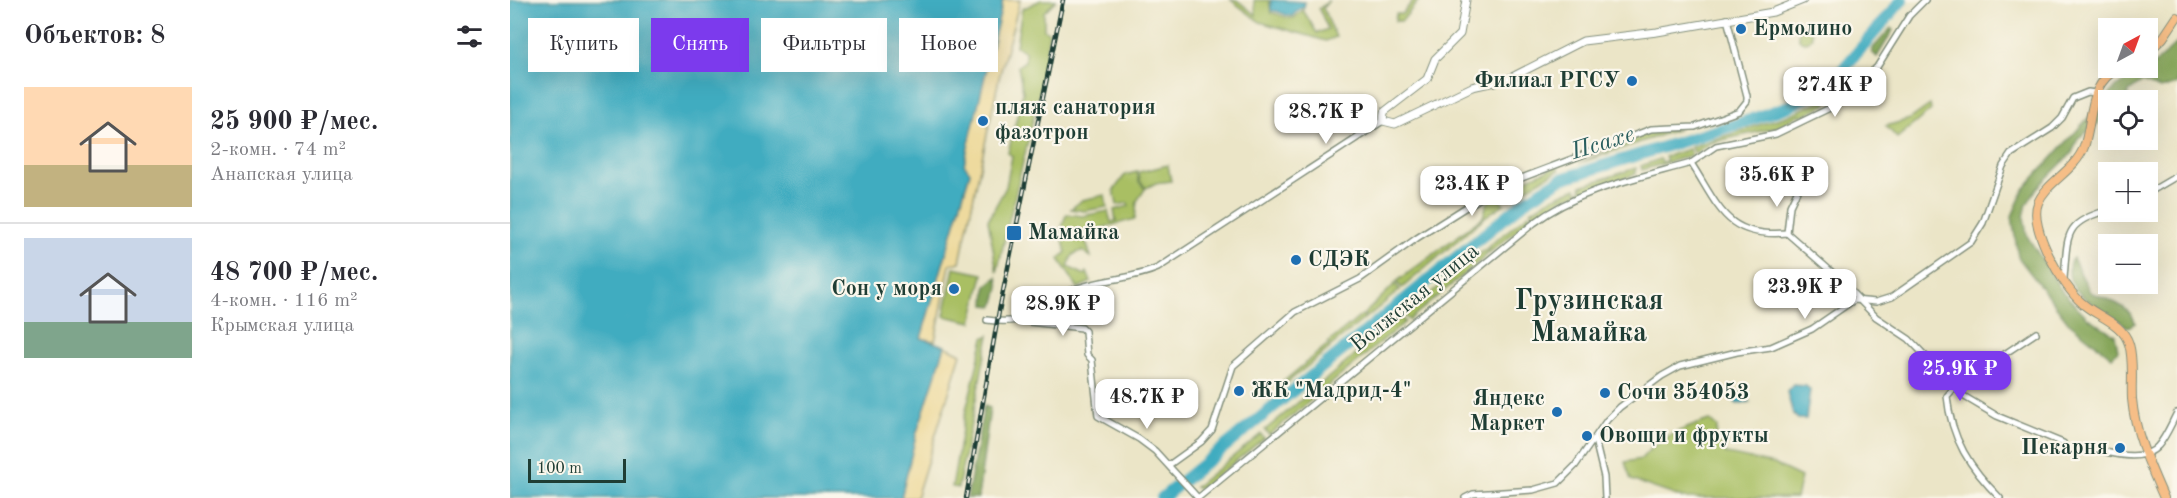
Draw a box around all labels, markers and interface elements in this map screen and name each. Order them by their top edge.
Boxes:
chip: Купить [528,18,639,72]
chip: Снять [651,18,749,72]
chip: Фильтры [761,18,887,72]
chip: Новое [899,18,998,72]
place label: Ермолино [1753,18,1852,40]
north arrow [2098,18,2158,78]
map controls [2098,18,2158,294]
icon: filters [453,20,486,53]
marker: Ермолино [1734,22,1748,36]
text: Объектов: 8 [24,23,165,49]
pin: 27.4K ₽ [1780,67,1890,118]
place label: Филиал РГСУ [1475,70,1620,92]
marker: Филиал РГСУ [1625,74,1639,88]
text: 27.4K ₽ [1797,76,1873,96]
button: locate [2098,90,2158,150]
pin: 28.7K ₽ [1271,94,1381,145]
place label: пляж санатория фазотрон [995,97,1156,145]
text: 28.7K ₽ [1288,103,1364,123]
text: 25 900 ₽/мес. [210,109,378,135]
icon: home [72,111,144,183]
marker: пляж санатория фазотрон [976,114,990,128]
water label: Псахе [1567,123,1638,165]
text: 2-комн. · 74 m² [210,140,346,160]
pin: 35.6K ₽ [1722,157,1832,208]
button: + [2098,162,2158,222]
text: Анапская улица [210,165,353,185]
pin: 23.4K ₽ [1417,166,1527,217]
text: 35.6K ₽ [1739,166,1815,186]
text: 23.4K ₽ [1434,175,1510,195]
place label: Мамайка [1028,222,1119,244]
marker: Мамайка [1005,224,1023,242]
button: − [2098,234,2158,294]
street label: Волжская улица [1347,240,1484,356]
place label: СДЭК [1308,249,1370,271]
marker: СДЭК [1289,253,1303,267]
text: 48 700 ₽/мес. [210,260,378,286]
icon: home [72,262,144,334]
pin: 23.9K ₽ [1750,269,1860,320]
place label: Сон у моря [831,278,942,300]
text: 23.9K ₽ [1767,278,1843,298]
marker: Сон у моря [947,282,961,296]
pin: 28.9K ₽ [1008,286,1118,337]
district label: Грузинская Мамайка [1514,288,1664,348]
text: 4-комн. · 116 m² [210,291,358,311]
text: 28.9K ₽ [1025,295,1101,315]
text: Крымская улица [210,316,354,336]
pin: 25.9K ₽ [1905,351,2015,402]
text: 25.9K ₽ [1922,360,1998,380]
pin: 48.7K ₽ [1092,379,1202,430]
place label: ЖК "Мадрид-4" [1251,380,1411,402]
place label: Сочи 354053 [1617,382,1749,404]
marker: ЖК "Мадрид-4" [1232,384,1246,398]
marker: Сочи 354053 [1598,386,1612,400]
text: 48.7K ₽ [1109,388,1185,408]
place label: Яндекс Маркет [1470,388,1545,435]
marker: Яндекс Маркет [1550,405,1564,419]
place label: Овощи и фрукты [1599,425,1769,448]
marker: Овощи и фрукты [1580,429,1594,443]
place label: Пекарня [2021,437,2108,459]
marker: Пекарня [2113,441,2127,455]
scale bar [528,456,626,484]
text: 100 m [537,461,582,477]

